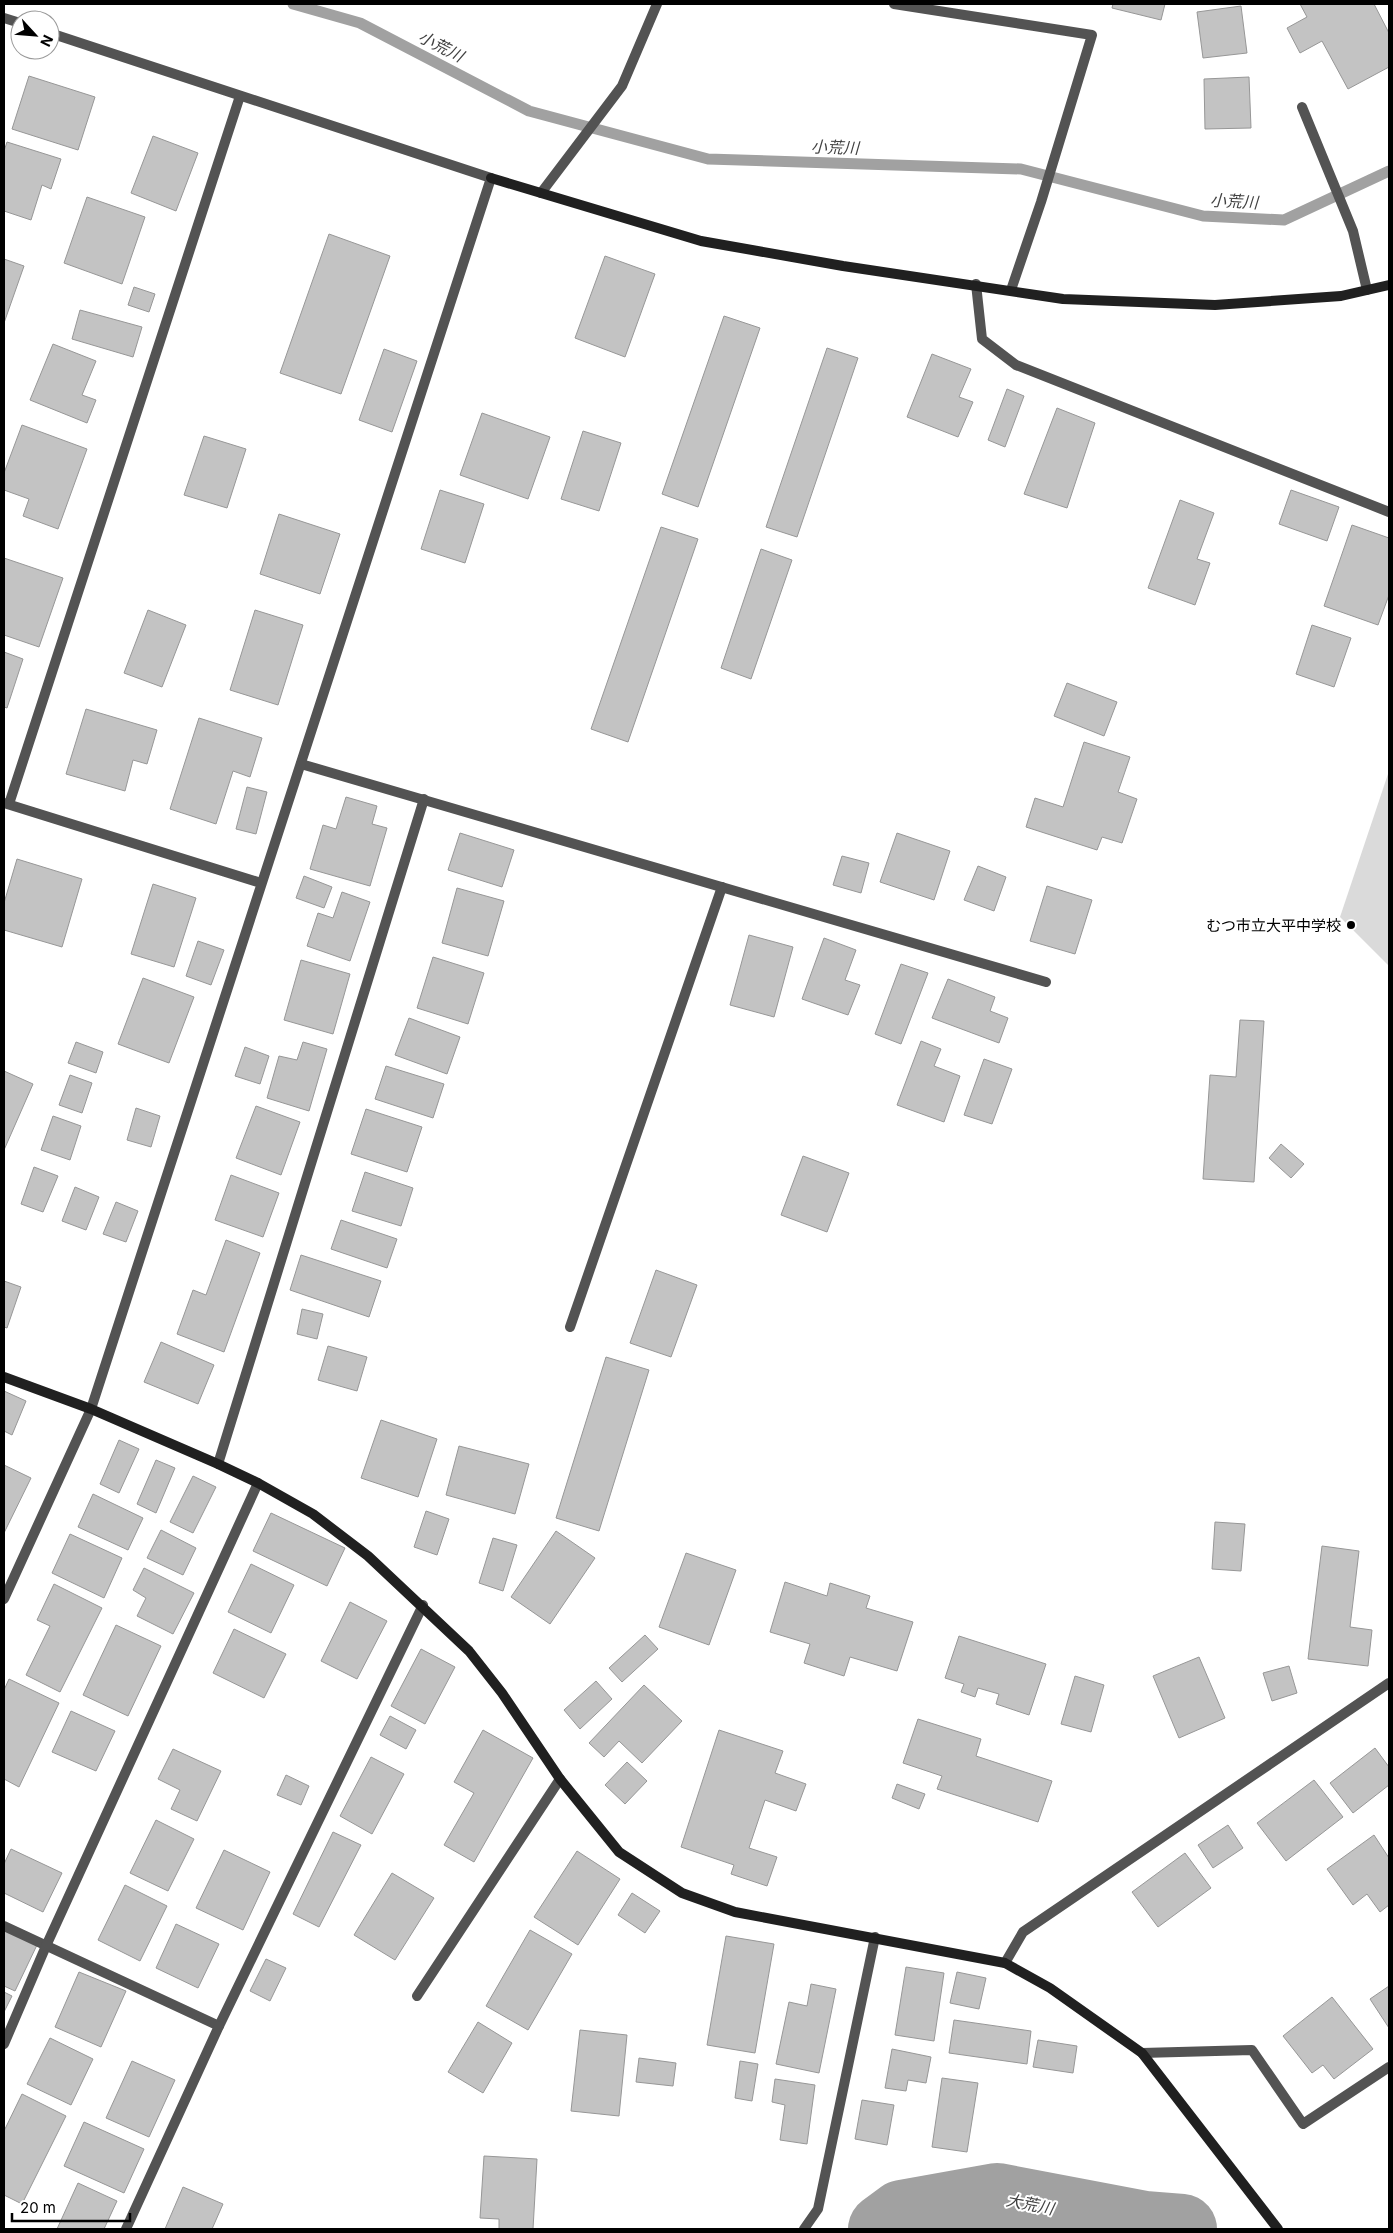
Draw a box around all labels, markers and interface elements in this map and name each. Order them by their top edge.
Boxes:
north arrow [10,10,60,60]
water label: 小荒川 [415,26,469,67]
text: N [37,32,57,49]
water label: 小荒川 [811,136,861,158]
water label: 小荒川 [1210,190,1260,212]
place label: むつ市立大平中学校 [1206,916,1341,935]
marker: むつ市立大平中学校 [1345,919,1357,931]
scale bar [12,2190,130,2222]
water label: 大荒川 [1005,2190,1057,2219]
text: 20 m [20,2198,56,2217]

